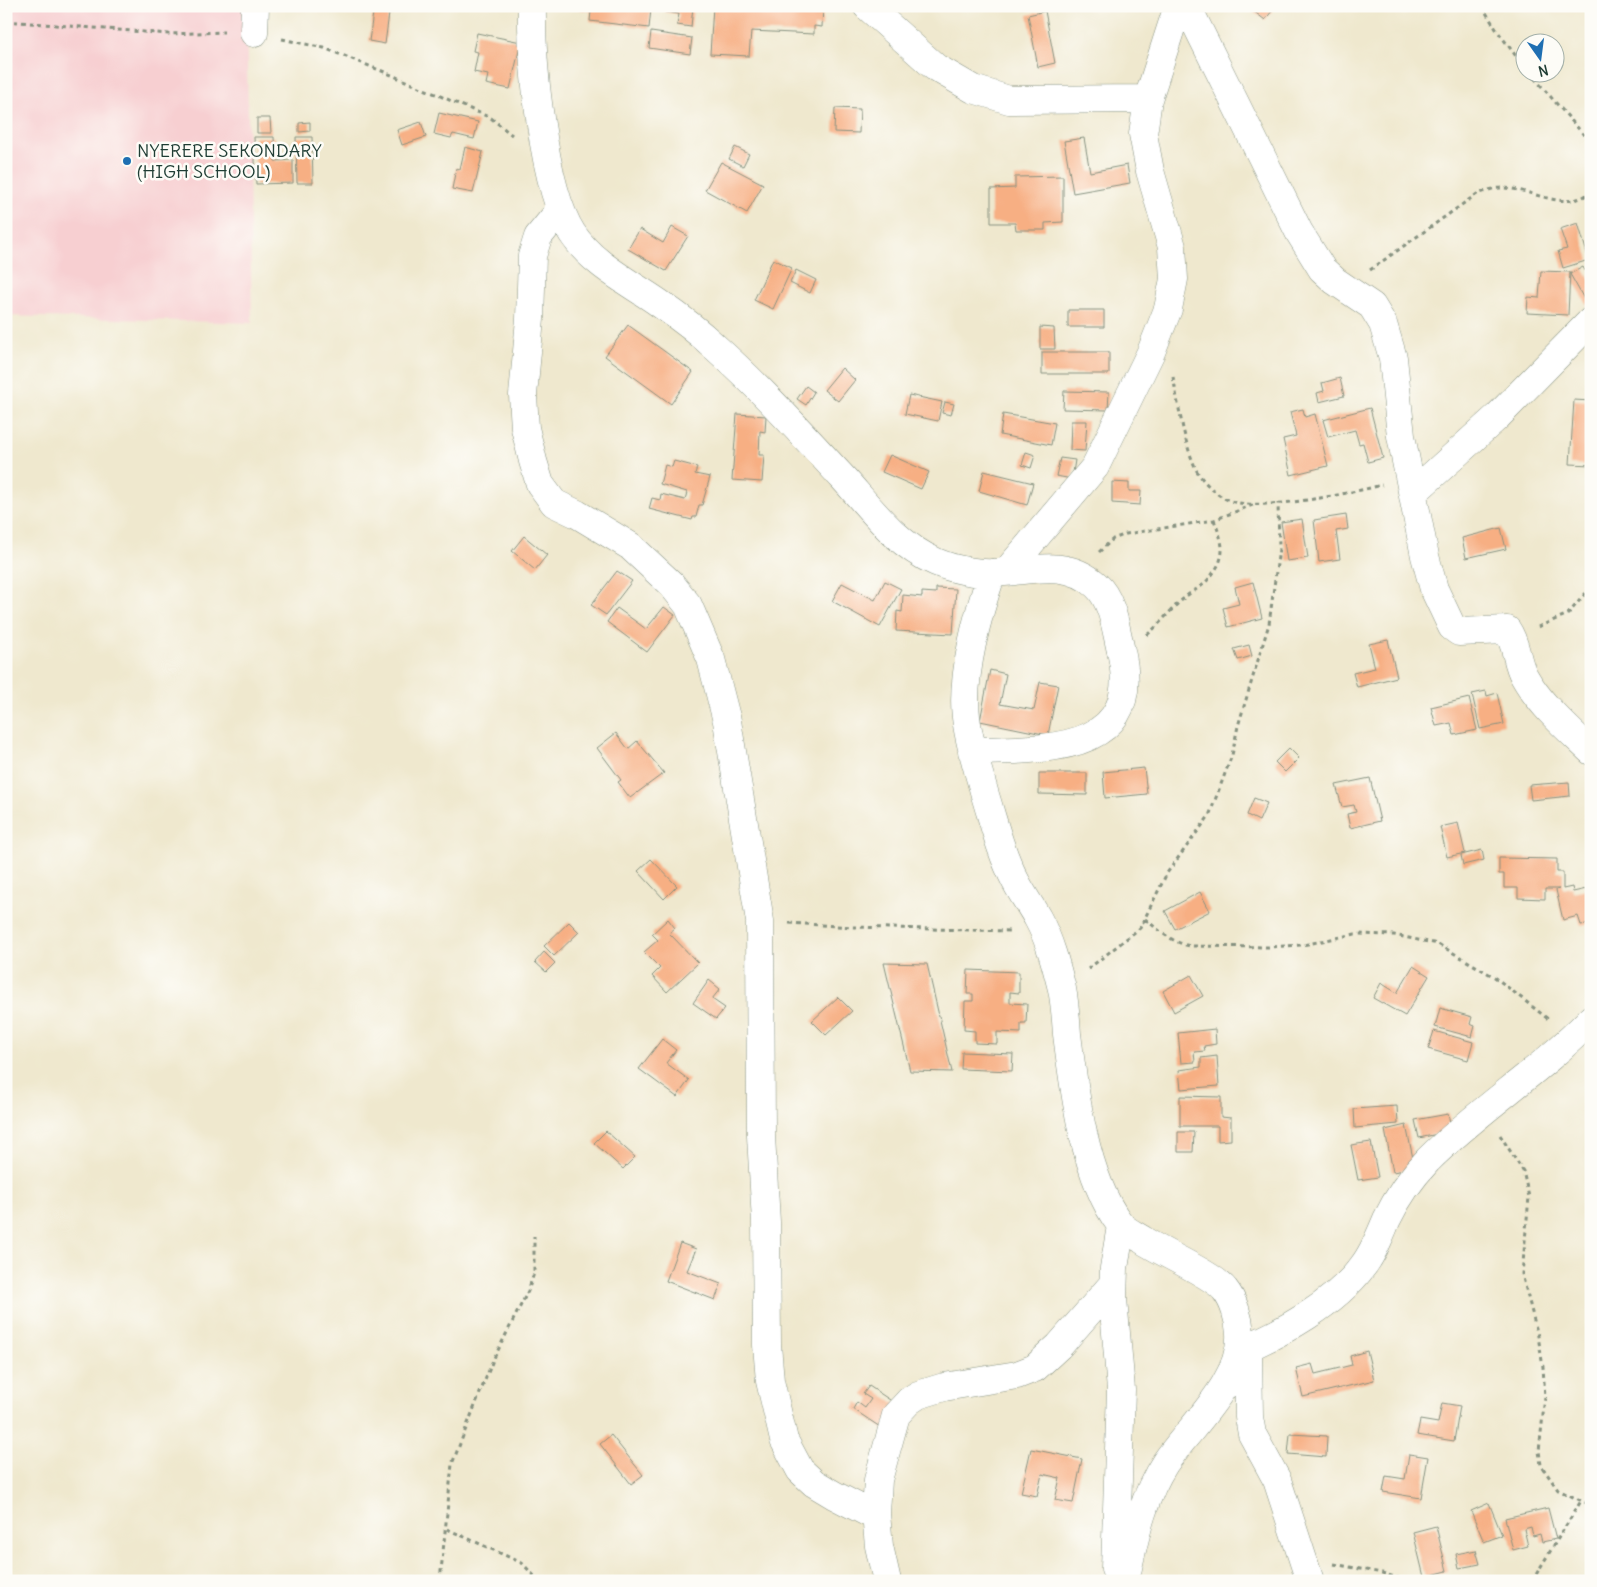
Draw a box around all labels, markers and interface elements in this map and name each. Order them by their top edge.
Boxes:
north arrow [1514,32,1564,82]
text: N [1536,61,1550,81]
place label: NYERERE SEKONDARY (HIGH SCHOOL) [137,139,322,183]
marker: NYERERE SEKONDARY (HIGH SCHOOL) [121,155,133,167]

